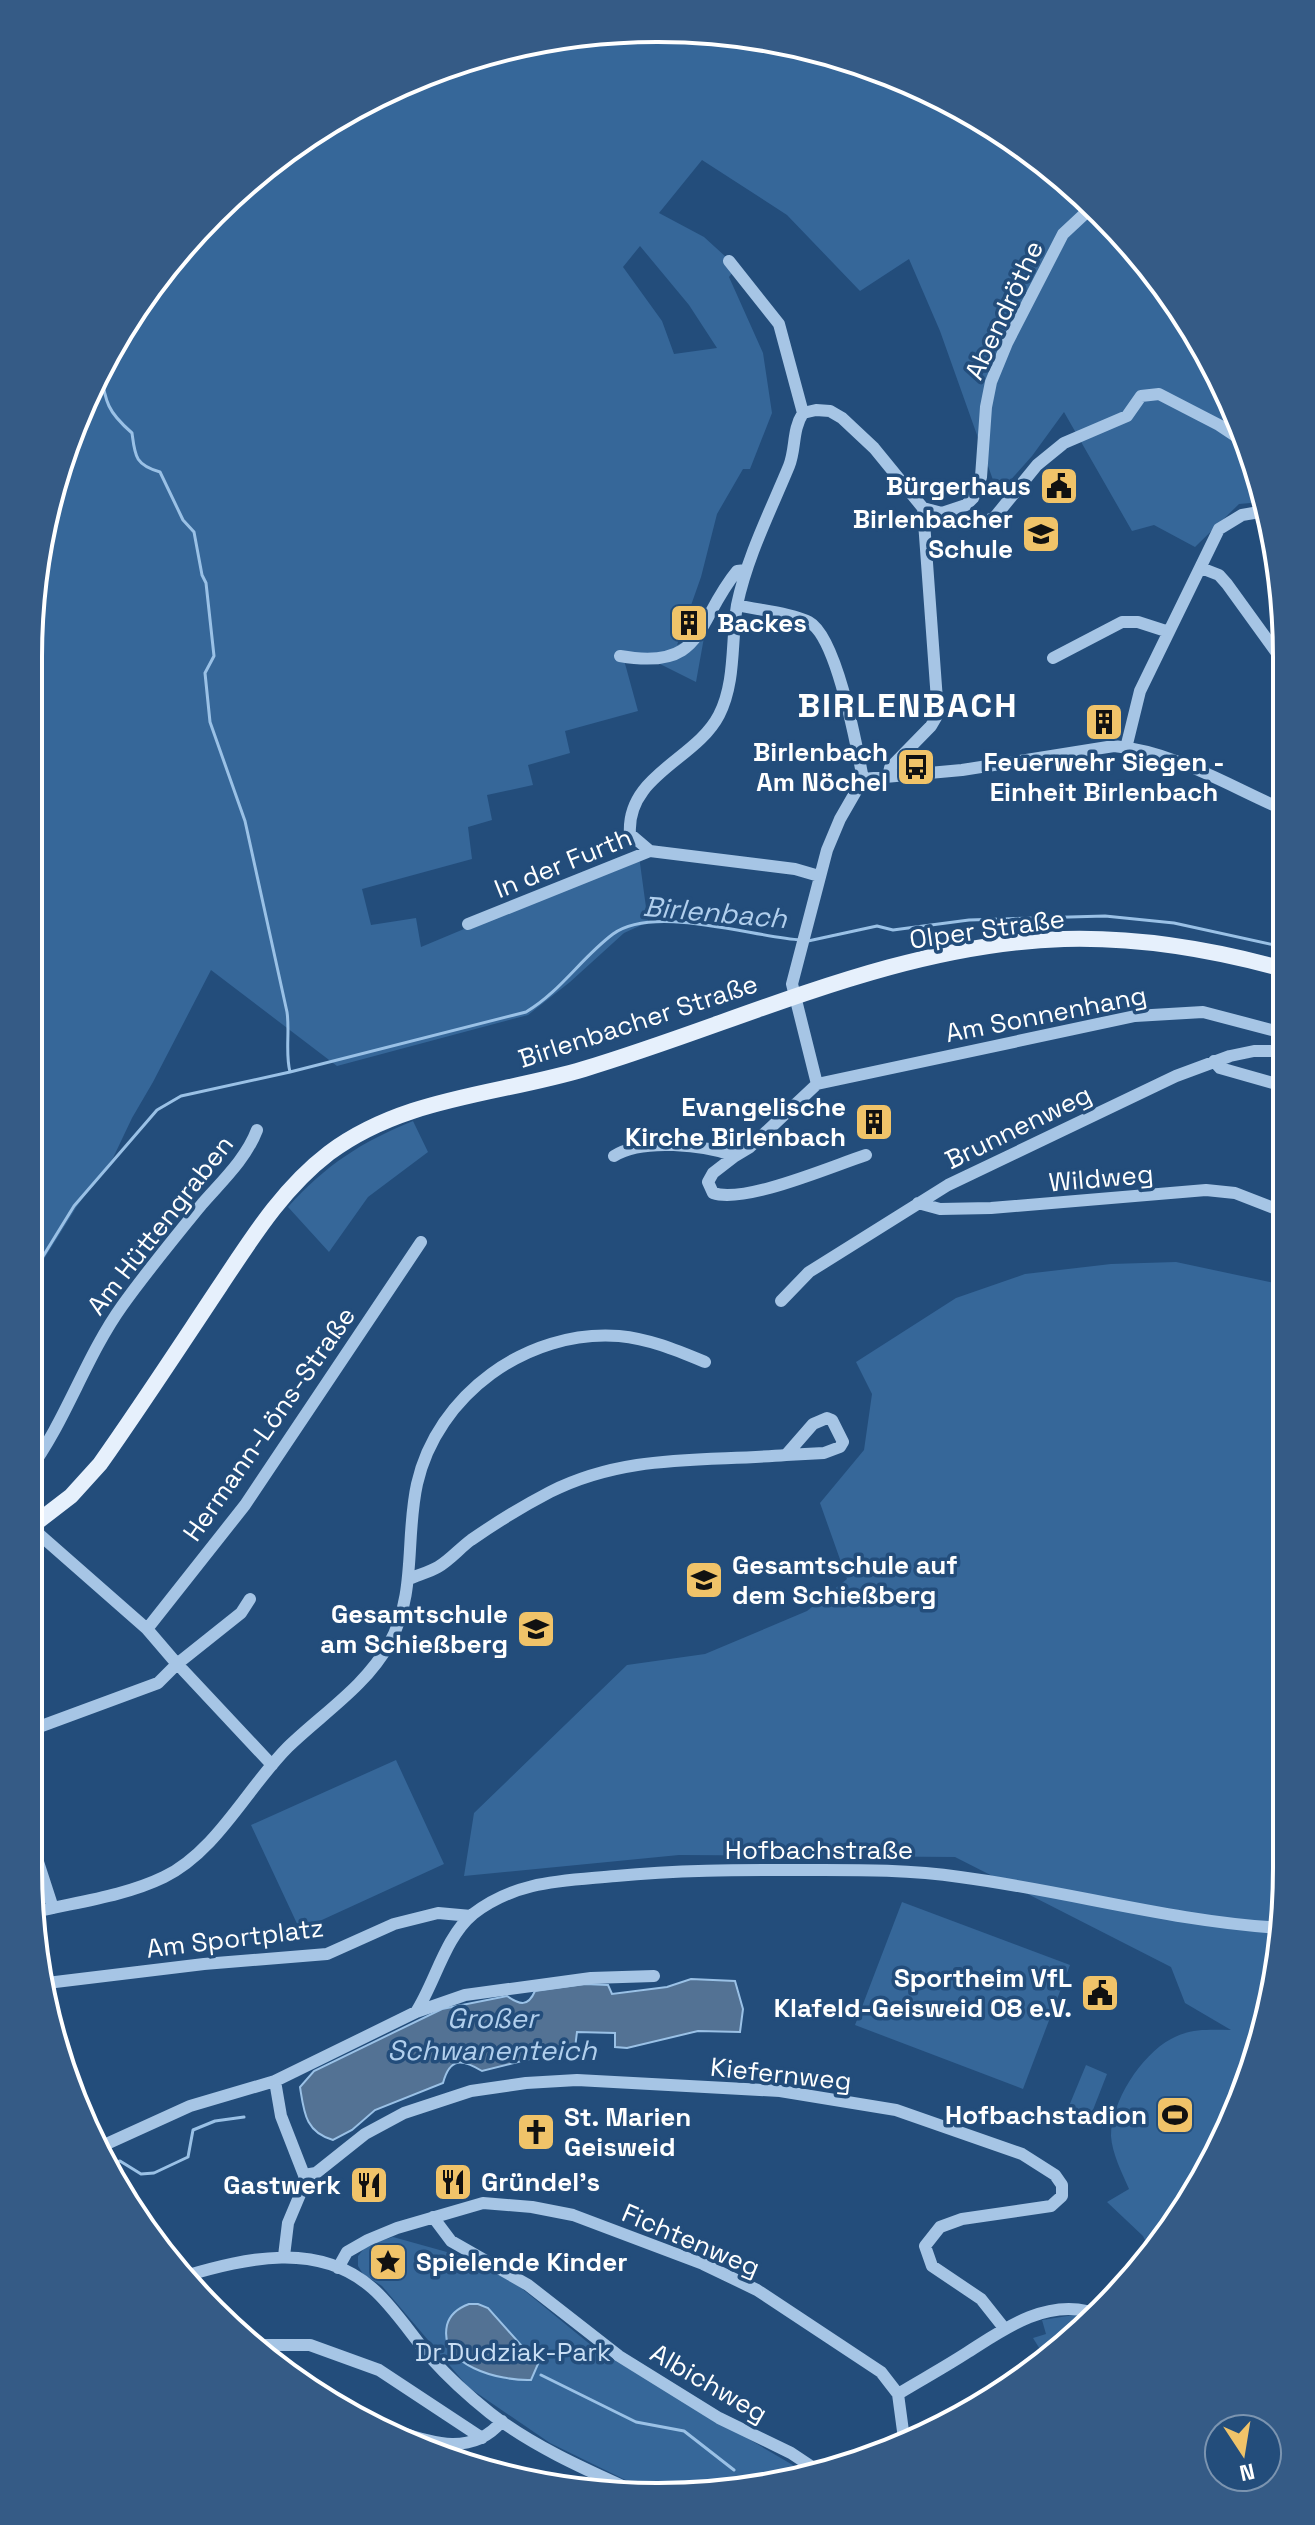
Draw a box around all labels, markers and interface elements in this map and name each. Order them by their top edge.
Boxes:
street label: Abendröthe [957,235,1051,385]
public building icon: Bürgerhaus [1038,465,1080,507]
place label: Bürgerhaus [886,469,1031,503]
place label: Birlenbacher Schule [853,502,1013,566]
school or university icon: Birlenbacher Schule [1020,513,1062,555]
building icon: Backes [668,602,710,644]
place label: Backes [717,606,807,640]
district label: BIRLENBACH [797,684,1019,727]
building icon: Feuerwehr Siegen - Einheit Birlenbach [1083,701,1125,743]
place label: Birlenbach Am Nöchel [753,735,888,799]
place label: Feuerwehr Siegen - Einheit Birlenbach [984,745,1224,809]
bus stop icon: Birlenbach Am Nöchel [895,746,937,788]
street label: In der Furth [489,820,637,906]
water label: Birlenbach [642,888,789,936]
street label: Olper Straße [907,901,1067,957]
street label: Birlenbacher Straße [514,966,762,1076]
street label: Am Sonnenhang [943,978,1149,1050]
street label: Brunnenweg [939,1077,1097,1177]
place label: Evangelische Kirche Birlenbach [625,1090,846,1154]
building icon: Evangelische Kirche Birlenbach [853,1101,895,1143]
street label: Am Hüttengraben [79,1128,241,1322]
street label: Wildweg [1047,1156,1155,1200]
street label: Hermann-Löns-Straße [175,1300,363,1548]
place label: Gesamtschule auf dem Schießberg [732,1548,958,1612]
school or university icon: Gesamtschule auf dem Schießberg [683,1559,725,1601]
place label: Gesamtschule am Schießberg [320,1597,508,1661]
school or university icon: Gesamtschule am Schießberg [515,1608,557,1650]
street label: Hofbachstraße [725,1833,913,1867]
street label: Am Sportplatz [144,1910,326,1966]
place label: Sportheim VfL Klafeld-Geisweid 08 e.V. [774,1961,1072,2025]
public building icon: Sportheim VfL Klafeld-Geisweid 08 e.V. [1079,1972,1121,2014]
water label: Großer Schwanenteich [387,2000,598,2068]
street label: Kiefernweg [709,2050,853,2098]
sports icon: Hofbachstadion [1154,2094,1196,2136]
place label: Hofbachstadion [945,2098,1147,2132]
place label: St. Marien Geisweid [564,2100,691,2164]
church icon: St. Marien Geisweid [515,2111,557,2153]
restaurant icon: Gründel's [432,2161,474,2203]
restaurant icon: Gastwerk [348,2164,390,2206]
place label: Gründel's [481,2165,600,2199]
place label: Gastwerk [223,2168,341,2202]
street label: Fichtenweg [617,2196,765,2284]
place icon: Spielende Kinder [367,2241,409,2283]
place label: Spielende Kinder [416,2245,627,2279]
park label: Dr.Dudziak-Park [415,2335,611,2369]
street label: Albichweg [644,2336,774,2430]
north arrow [1203,2413,1283,2493]
text: N [1237,2457,1257,2488]

